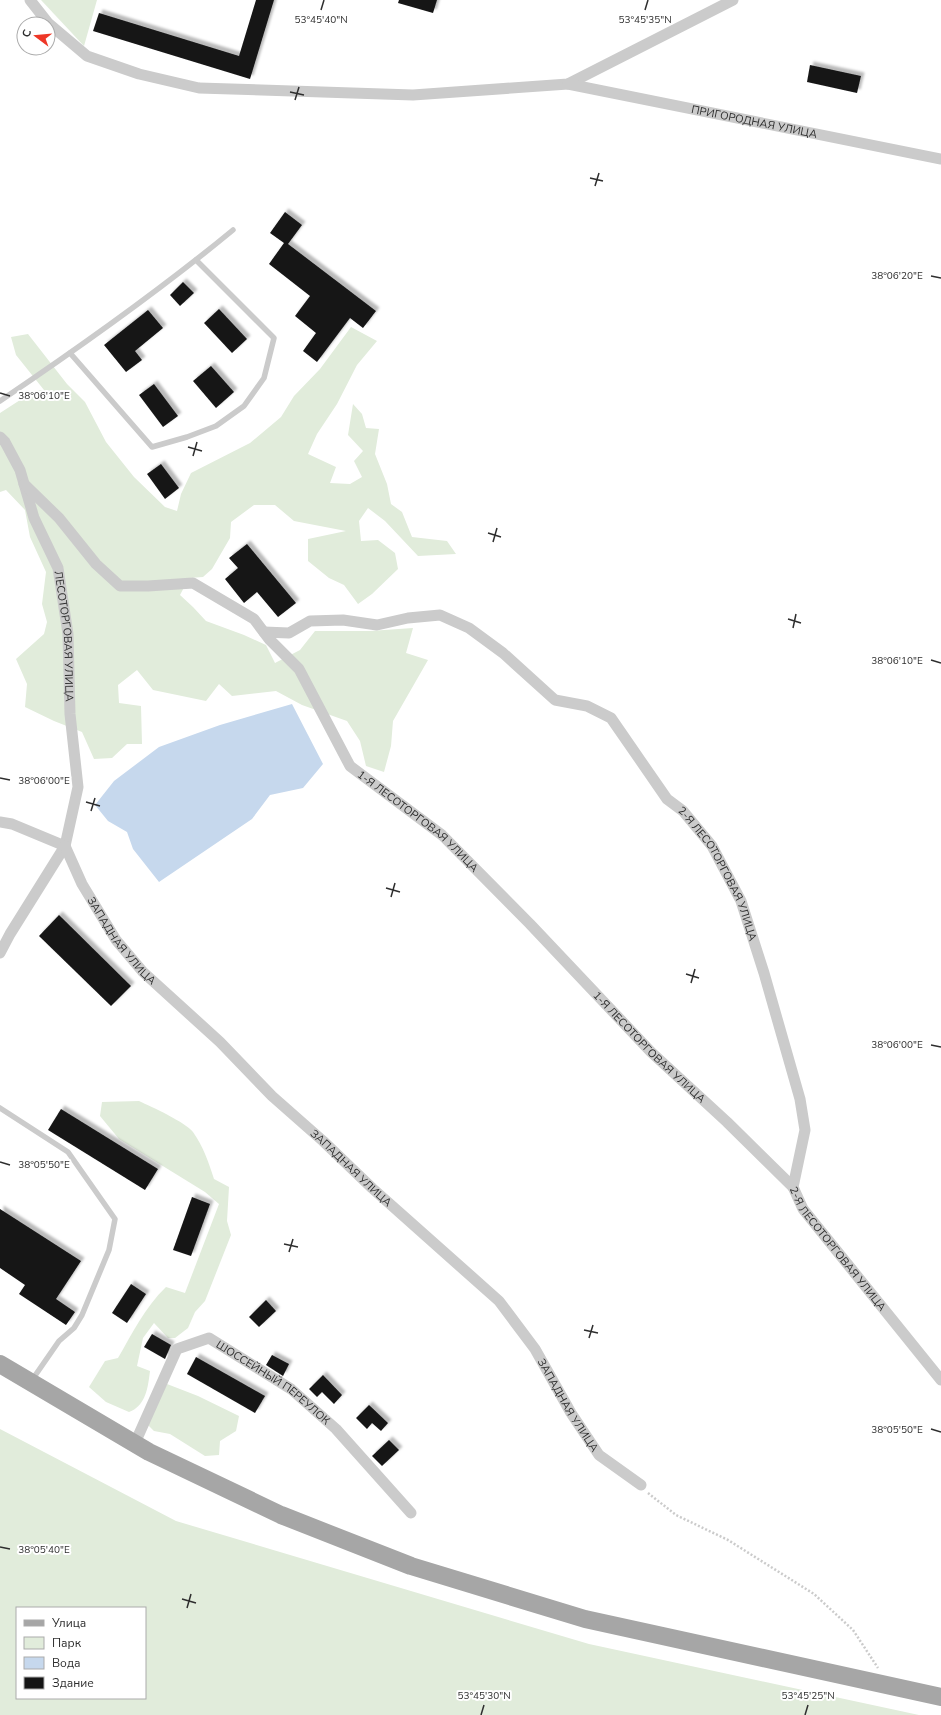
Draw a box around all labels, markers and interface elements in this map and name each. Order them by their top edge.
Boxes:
text: 53°45'40"N [294,13,348,27]
text: 53°45'35"N [618,13,672,27]
north arrow [16,16,56,56]
text: С [19,27,35,39]
street label: ПРИГОРОДНАЯ УЛИЦА [690,101,819,141]
text: 38°06'20"E [871,269,923,283]
text: 38°06'10"E [18,389,70,403]
street label: ЛЕСОТОРГОВАЯ УЛИЦА [51,570,77,702]
text: 38°06'10"E [871,654,923,668]
street label: 1-Я ЛЕСОТОРГОВАЯ УЛИЦА [355,767,482,875]
text: 38°06'00"E [18,774,70,788]
street label: 2-Я ЛЕСОТОРГОВАЯ УЛИЦА [675,803,761,943]
street label: ЗАПАДНАЯ УЛИЦА [84,894,159,988]
street label: 1-Я ЛЕСОТОРГОВАЯ УЛИЦА [590,988,709,1106]
text: 38°06'00"E [871,1038,923,1052]
street label: ЗАПАДНАЯ УЛИЦА [307,1126,395,1210]
text: 38°05'50"E [18,1158,70,1172]
street label: 2-Я ЛЕСОТОРГОВАЯ УЛИЦА [786,1184,890,1314]
street label: ШОССЕЙНЫЙ ПЕРЕУЛОК [213,1337,333,1428]
street label: ЗАПАДНАЯ УЛИЦА [534,1356,602,1455]
text: 38°05'50"E [871,1423,923,1437]
text: 38°05'40"E [18,1543,70,1557]
legend [16,1607,146,1699]
text: Улица [51,1615,86,1631]
text: Парк [52,1635,82,1651]
text: Вода [52,1655,80,1671]
text: Здание [52,1675,94,1691]
text: 53°45'30"N [457,1689,511,1703]
text: 53°45'25"N [781,1689,835,1703]

